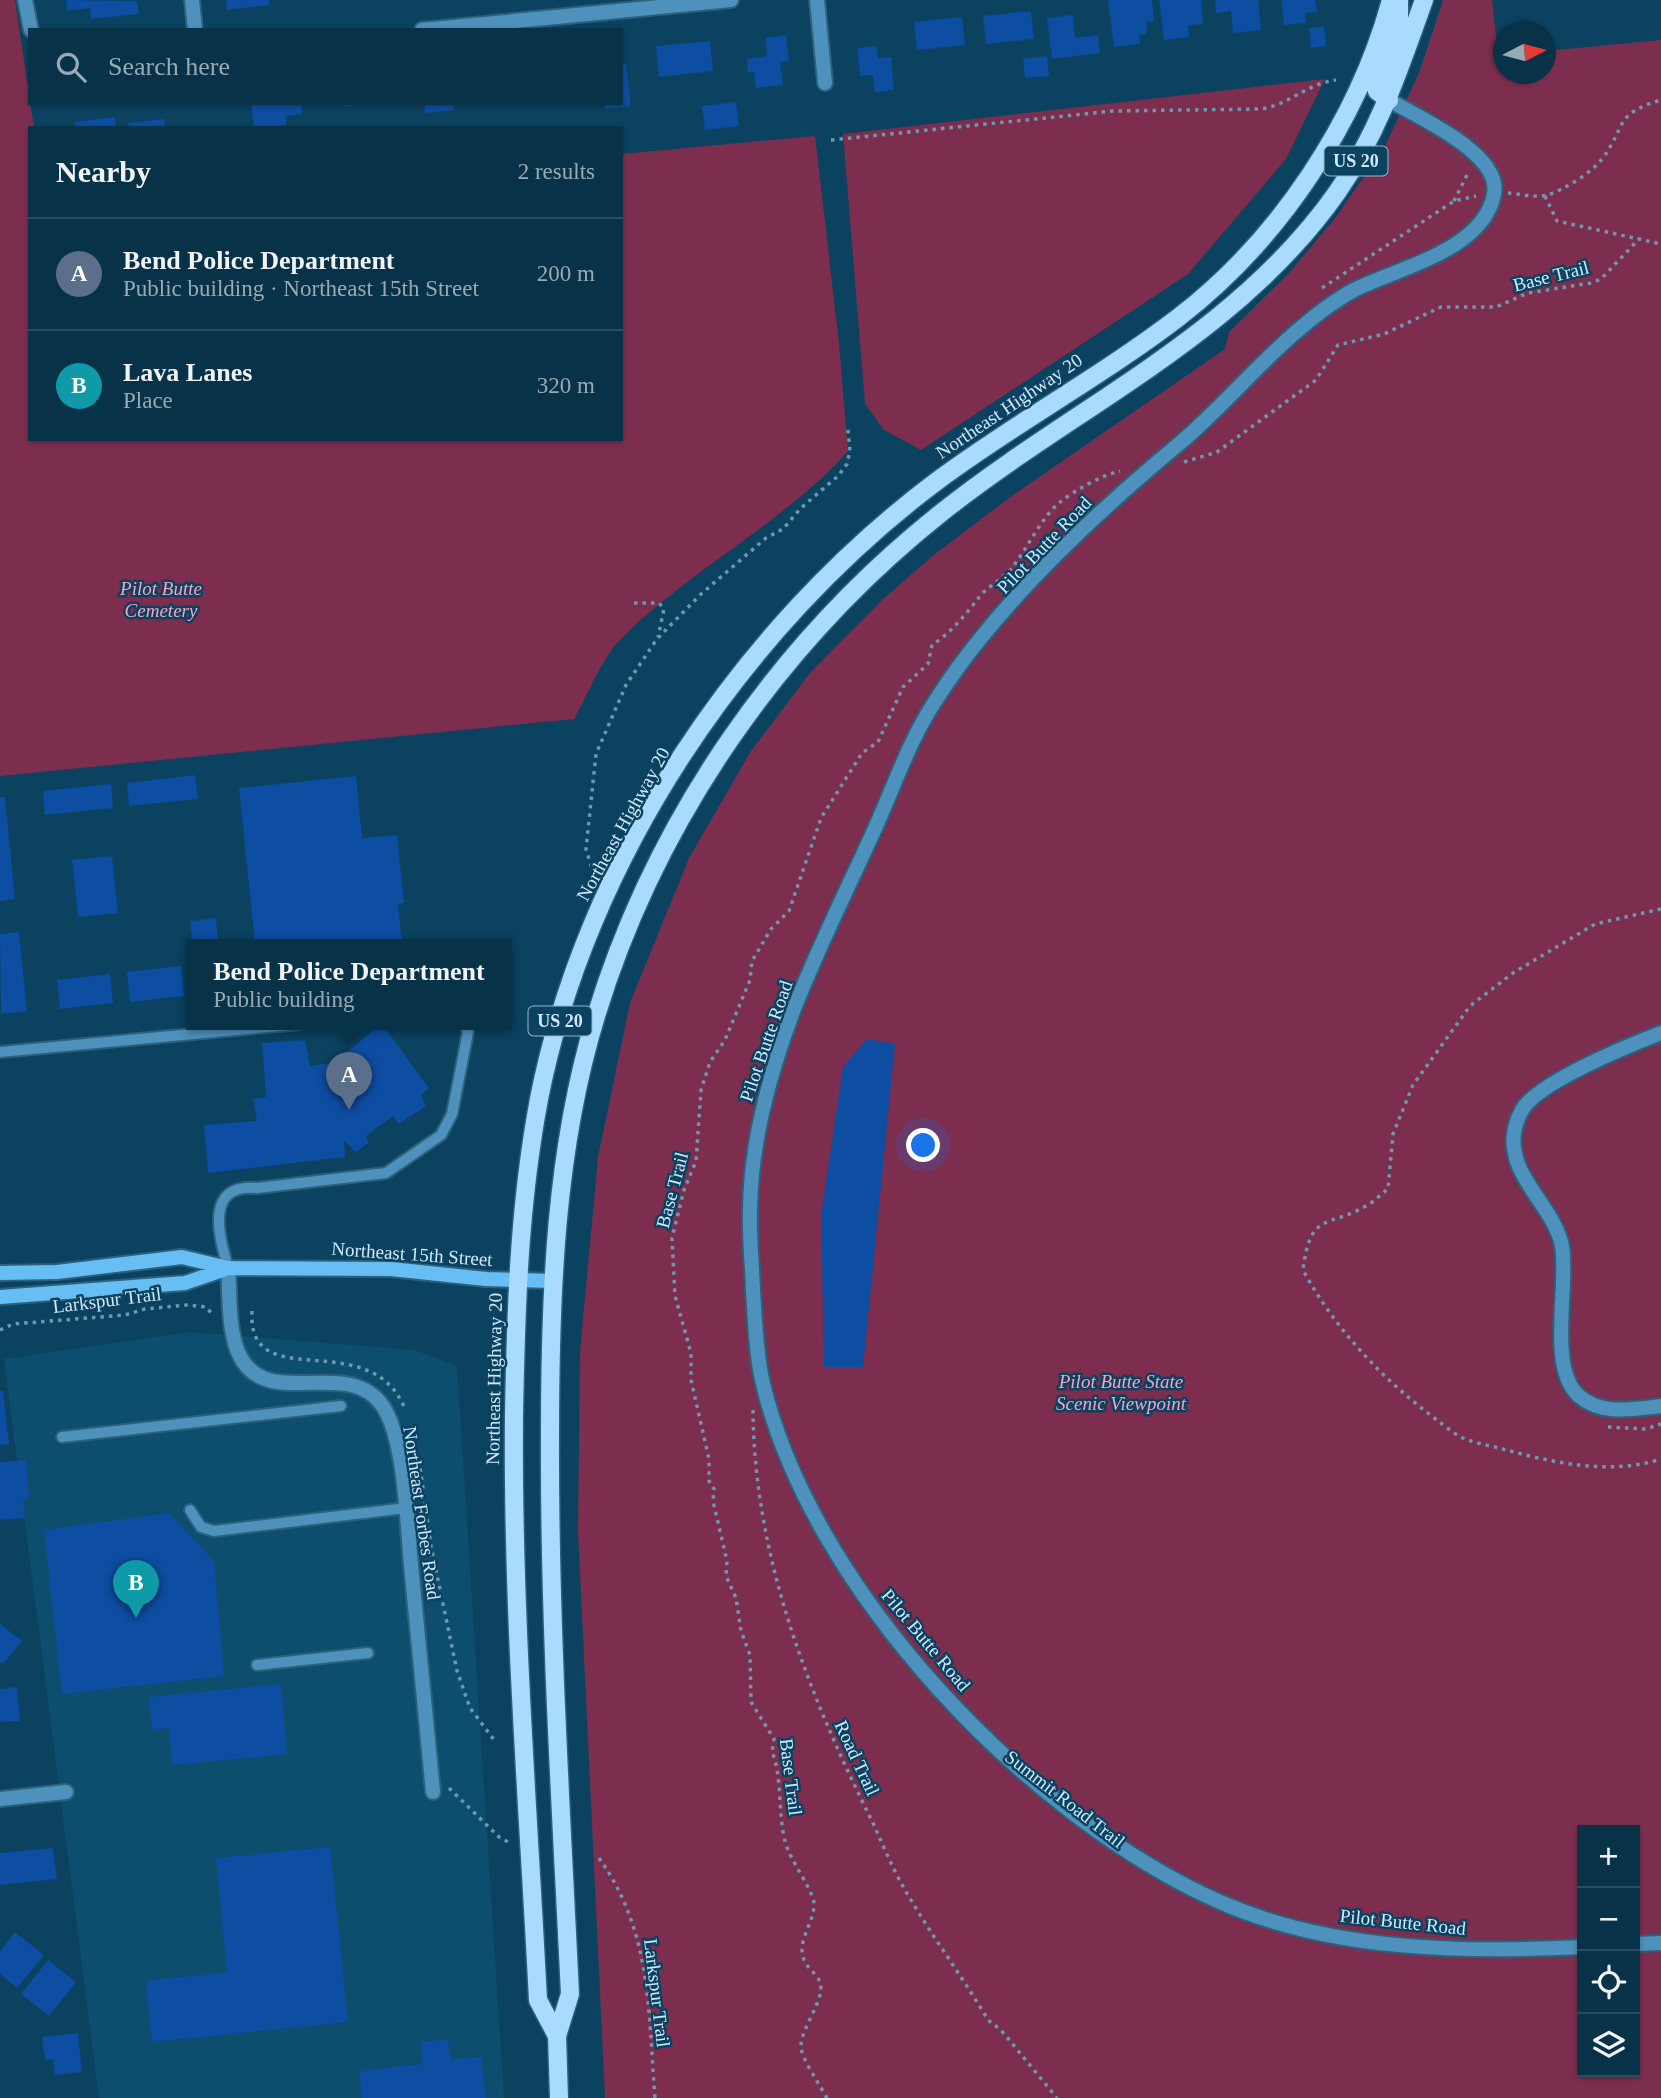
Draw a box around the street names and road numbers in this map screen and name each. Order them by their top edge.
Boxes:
road number: US 20 [1324,146,1388,176]
street label: Base Trail [1511,256,1591,296]
street label: Northeast Highway 20 [932,349,1086,463]
street label: Pilot Butte Road [992,492,1096,598]
street label: Northeast Highway 20 [572,744,674,904]
street label: Pilot Butte Road [735,977,797,1104]
road number: US 20 [528,1006,592,1036]
street label: Base Trail [652,1150,692,1230]
street label: Northeast 15th Street [331,1238,494,1270]
street label: Larkspur Trail [52,1283,162,1317]
street label: Northeast Highway 20 [482,1293,506,1465]
street label: Northeast Forbes Road [399,1425,445,1602]
street label: Pilot Butte Road [877,1585,975,1696]
street label: Road Trail [830,1717,884,1799]
street label: Base Trail [776,1737,806,1817]
street label: Summit Road Trail [1001,1746,1129,1852]
street label: Pilot Butte Road [1339,1905,1468,1939]
street label: Larkspur Trail [640,1938,674,2048]

